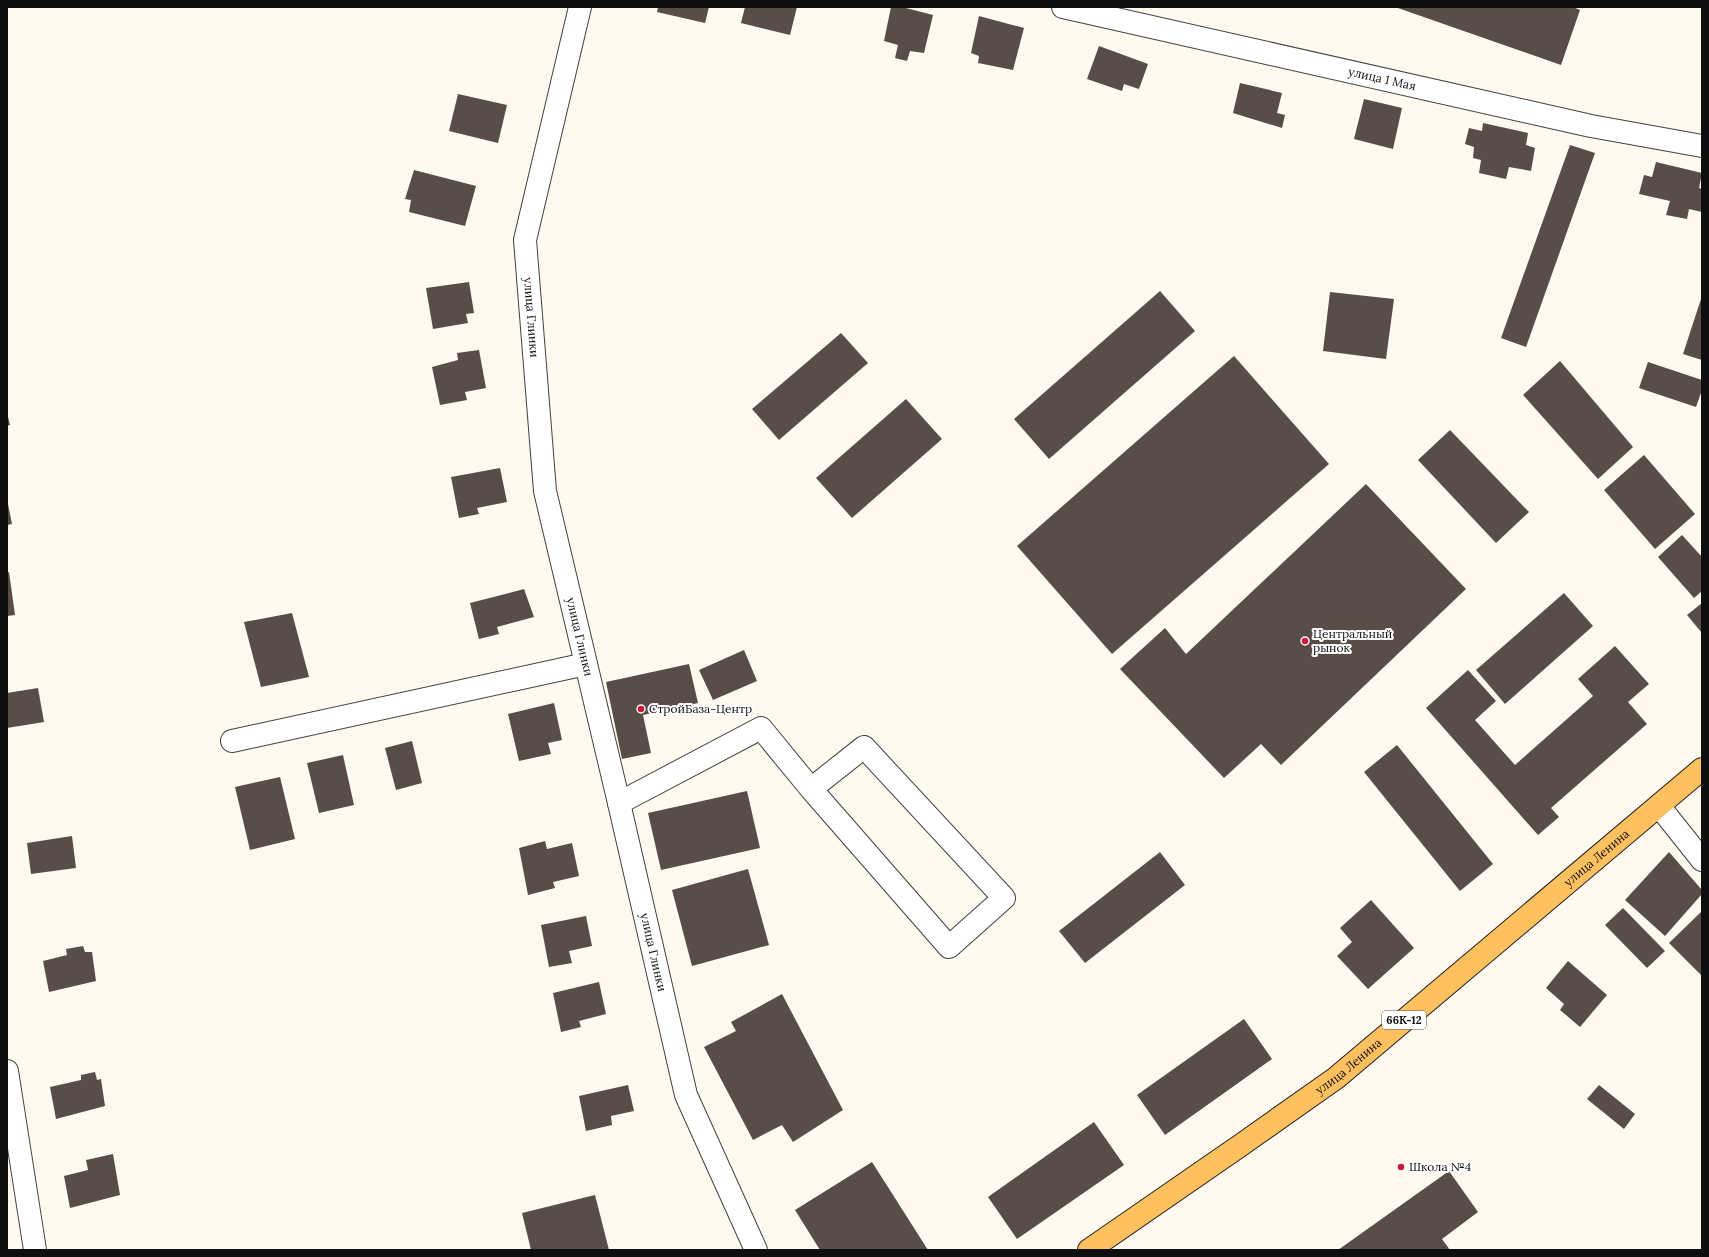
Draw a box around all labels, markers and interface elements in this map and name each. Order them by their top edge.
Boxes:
street label: улица 1 Мая [1347,64,1417,93]
street label: улица Глинки [521,277,542,358]
street label: улица Глинки [563,596,597,677]
place label: Центральный рынок [1313,626,1392,655]
marker: Центральный рынок [1300,636,1310,646]
place label: СтройБаза-Центр [649,701,752,716]
marker: СтройБаза-Центр [636,704,646,714]
street label: улица Ленина [1560,826,1632,889]
street label: улица Глинки [637,911,670,993]
road number: 66К-12 [1382,1011,1426,1029]
street label: улица Ленина [1312,1035,1384,1097]
place label: Школа №4 [1409,1159,1472,1174]
marker: Школа №4 [1396,1162,1406,1172]

